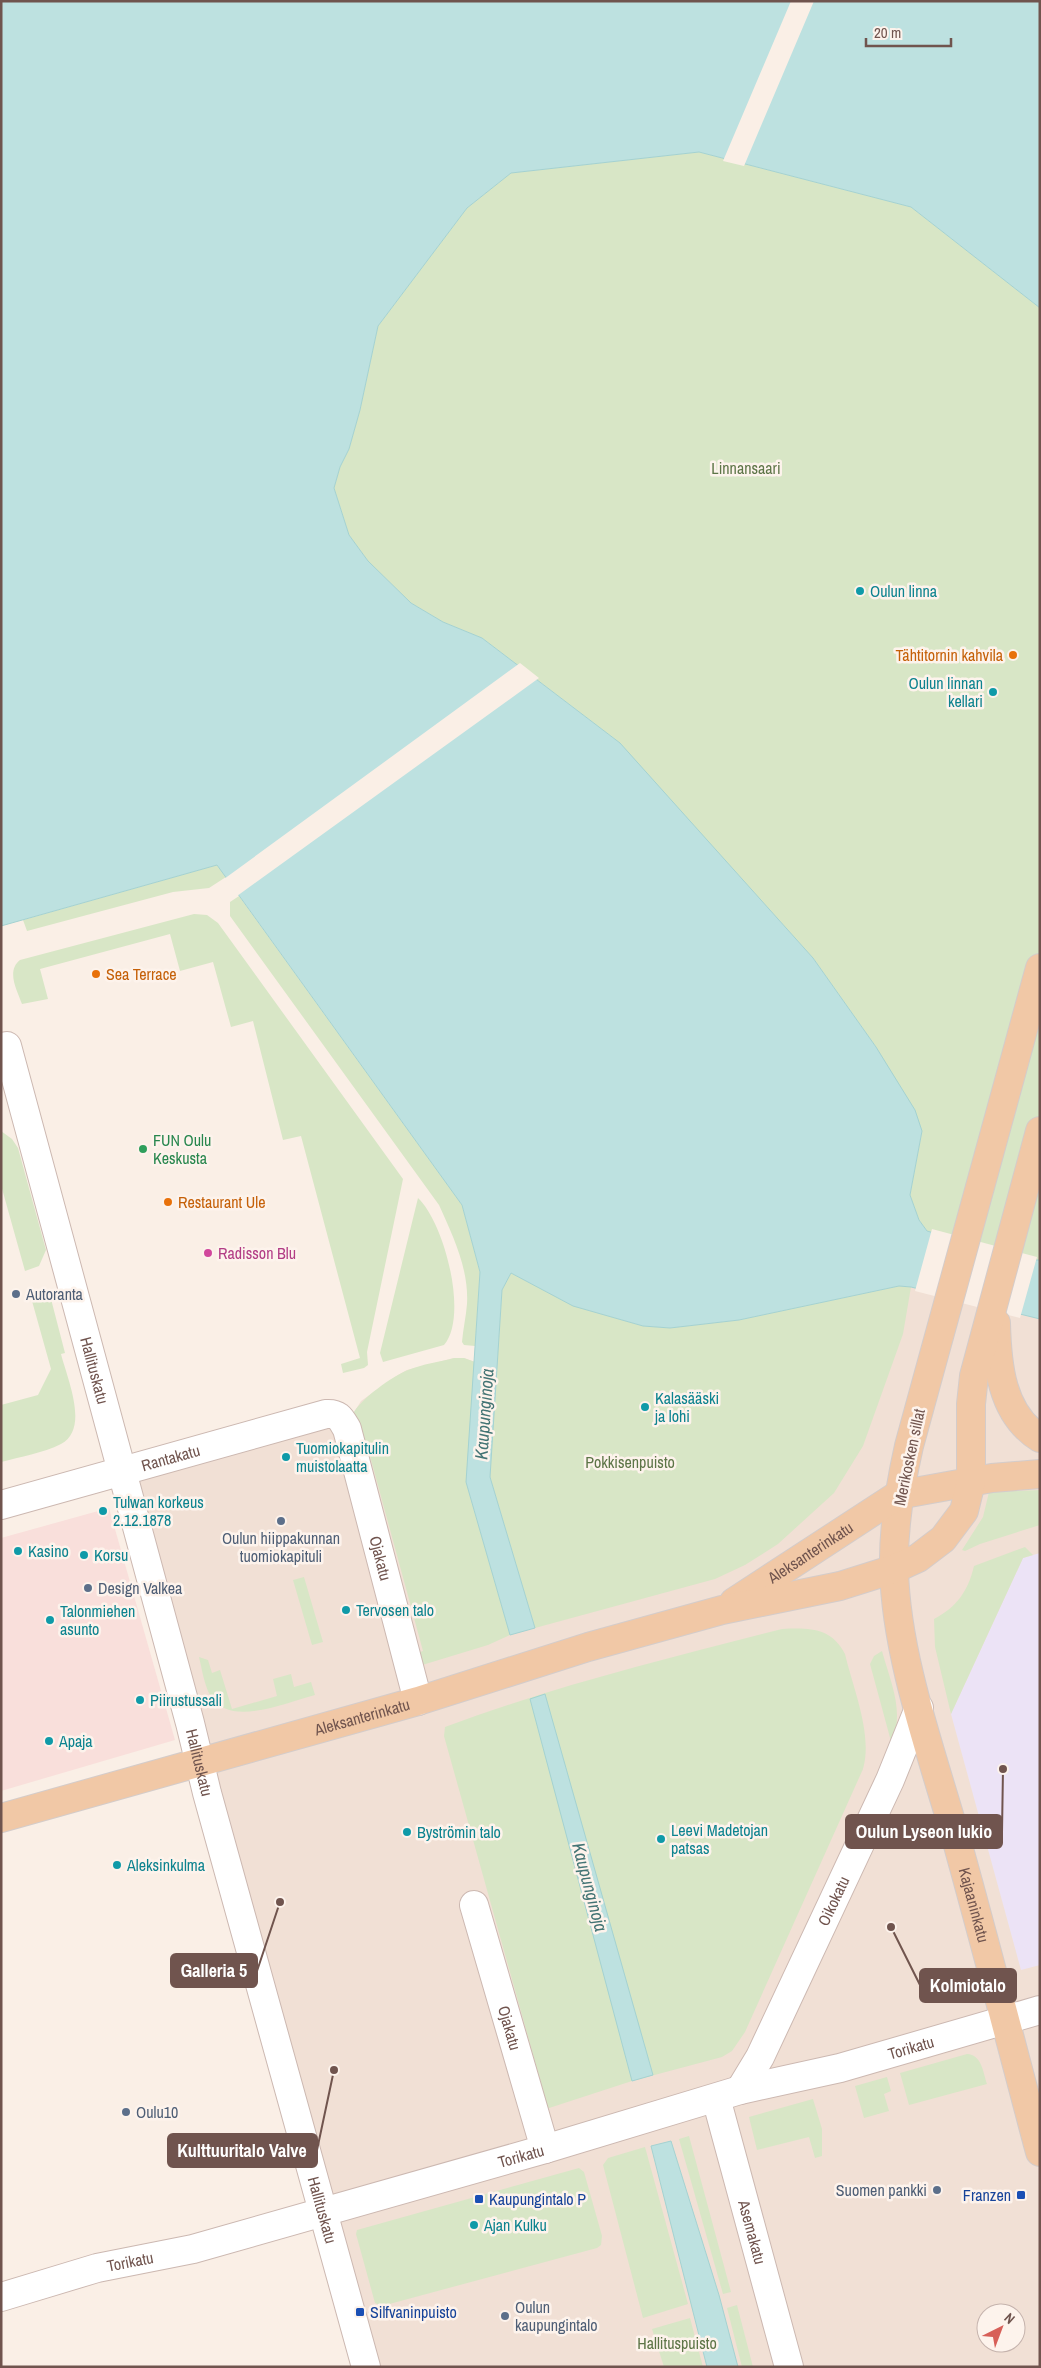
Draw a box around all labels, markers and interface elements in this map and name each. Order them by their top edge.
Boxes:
scale bar [866,15,951,47]
text: 20 m [874,22,901,43]
park label: Linnansaari [711,457,781,479]
place label: Oulun linna [870,580,938,602]
marker: Oulun linna [854,585,866,597]
place label: Tähtitornin kahvila [896,644,1004,666]
marker: Tähtitornin kahvila [1007,649,1019,661]
place label: Oulun linnan kellari [909,672,983,712]
marker: Oulun linnan kellari [987,686,999,698]
place label: Sea Terrace [106,963,177,985]
marker: Sea Terrace [90,968,102,980]
place label: FUN Oulu Keskusta [153,1129,211,1169]
marker: FUN Oulu Keskusta [137,1143,149,1155]
place label: Restaurant Ule [178,1191,266,1213]
marker: Restaurant Ule [162,1196,174,1208]
place label: Radisson Blu [218,1242,296,1264]
marker: Radisson Blu [202,1247,214,1259]
place label: Autoranta [25,1283,84,1305]
marker: Autoranta [10,1288,22,1300]
street label: Hallituskatu [75,1334,114,1406]
water label: Kaupunginoja [468,1368,500,1460]
place label: Kalasääski ja lohi [654,1387,719,1427]
marker: Kalasääski ja lohi [639,1401,651,1413]
street label: Merikosken sillat [888,1406,930,1507]
place label: Tuomiokapitulin muistolaatta [296,1437,389,1477]
street label: Rantakatu [139,1439,202,1476]
marker: Tuomiokapitulin muistolaatta [280,1451,292,1463]
park label: Pokkisenpuisto [585,1451,675,1473]
place label: Tulwan korkeus 2.12.1878 [113,1491,204,1531]
marker: Tulwan korkeus 2.12.1878 [97,1505,109,1517]
marker: Oulun hiippakunnan tuomiokapituli [275,1515,287,1527]
street label: Aleksanterinkatu [762,1516,857,1589]
place label: Oulun hiippakunnan tuomiokapituli [222,1527,340,1567]
street label: Ojakatu [364,1534,397,1583]
place label: Kasino [28,1540,69,1562]
place label: Korsu [94,1544,128,1566]
marker: Kasino [12,1545,24,1557]
marker: Korsu [78,1549,90,1561]
place label: Design Valkea [98,1577,183,1599]
marker: Design Valkea [82,1582,94,1594]
place label: Tervosen talo [356,1599,434,1621]
place label: Talonmiehen asunto [60,1600,135,1640]
marker: Tervosen talo [340,1604,352,1616]
marker: Talonmiehen asunto [44,1614,56,1626]
place label: Piirustussali [150,1689,222,1711]
street label: Aleksanterinkatu [311,1693,412,1741]
marker: Piirustussali [134,1694,146,1706]
street label: Hallituskatu [181,1727,218,1798]
place label: Apaja [58,1730,93,1752]
marker: Apaja [43,1735,55,1747]
callout: Oulun Lyseon lukio [846,1815,1002,1848]
place label: Leevi Madetojan patsas [671,1819,768,1859]
text: Oulun Lyseon lukio [856,1819,992,1844]
place label: Byströmin talo [417,1821,501,1843]
marker: Byströmin talo [401,1826,413,1838]
marker: Leevi Madetojan patsas [655,1833,667,1845]
water label: Kaupunginoja [566,1840,614,1934]
place label: Aleksinkulma [126,1854,206,1876]
marker: Aleksinkulma [111,1859,123,1871]
street label: Kajaaninkatu [954,1865,995,1945]
street label: Oikokatu [812,1872,854,1929]
callout: Galleria 5 [171,1954,257,1987]
text: Galleria 5 [181,1958,247,1983]
callout: Kolmiotalo [920,1969,1016,2002]
text: Kolmiotalo [930,1973,1006,1998]
street label: Ojakatu [493,2003,527,2053]
street label: Torikatu [885,2030,936,2065]
place label: Oulu10 [136,2101,178,2123]
marker: Oulu10 [120,2106,132,2118]
callout: Kulttuuritalo Valve [168,2134,317,2167]
text: Kulttuuritalo Valve [177,2138,307,2163]
street label: Torikatu [495,2139,546,2173]
street label: Hallituskatu [303,2174,342,2246]
place label: Suomen pankki [836,2179,927,2201]
marker: Suomen pankki [931,2184,943,2196]
place label: Franzen [963,2184,1011,2206]
place label: Kaupungintalo P [489,2188,586,2210]
marker: Franzen [1015,2189,1027,2201]
marker: Kaupungintalo P [473,2193,485,2205]
street label: Asemakatu [733,2197,772,2267]
place label: Ajan Kulku [483,2214,547,2236]
marker: Ajan Kulku [468,2219,480,2231]
street label: Torikatu [105,2246,155,2277]
place label: Oulun kaupungintalo [515,2296,597,2336]
place label: Silfvaninpuisto [370,2301,457,2323]
north arrow [976,2303,1026,2353]
marker: Silfvaninpuisto [354,2306,366,2318]
text: N [1001,2309,1019,2328]
marker: Oulun kaupungintalo [499,2310,511,2322]
park label: Hallituspuisto [637,2332,717,2354]

